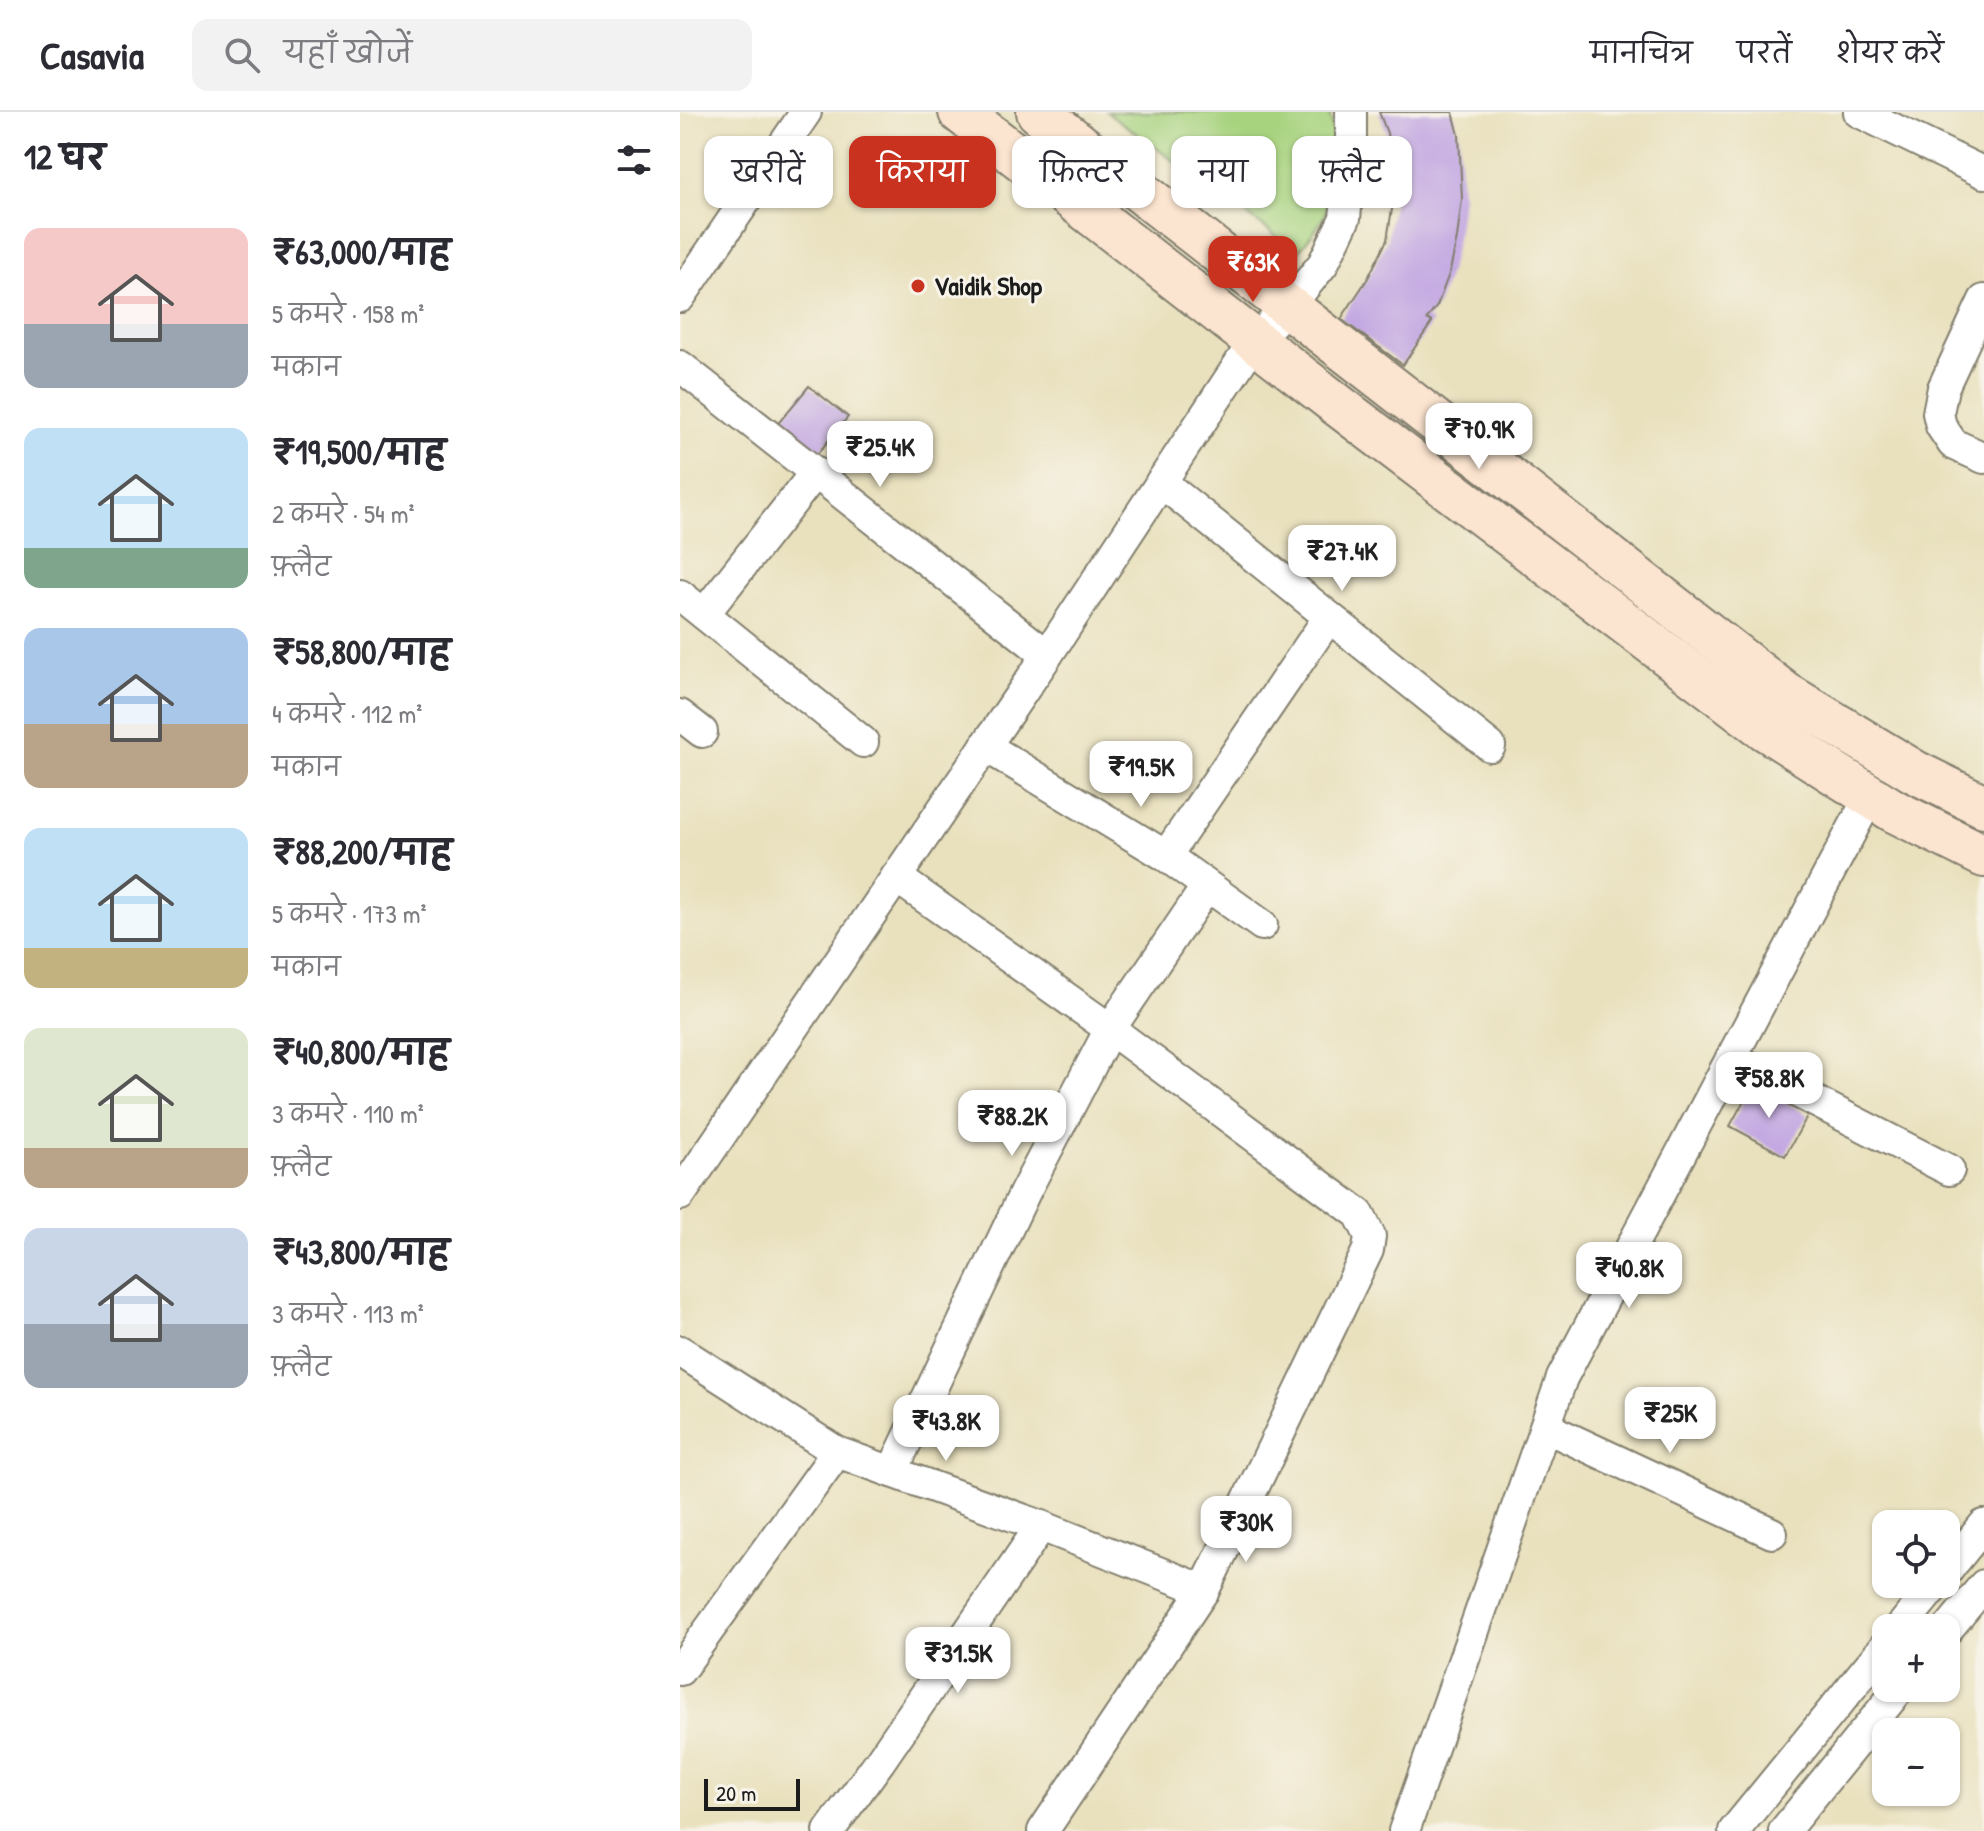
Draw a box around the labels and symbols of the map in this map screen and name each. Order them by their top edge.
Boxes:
pin: ₹63K [1206,236,1300,304]
place label: Vaidik Shop [934,268,1043,304]
marker: Vaidik Shop [909,277,927,295]
pin: ₹70.9K [1414,403,1544,471]
pin: ₹25.4K [815,421,945,489]
pin: ₹27.4K [1277,525,1407,593]
pin: ₹19.5K [1076,741,1206,809]
pin: ₹58.8K [1704,1052,1834,1120]
pin: ₹88.2K [947,1090,1077,1158]
pin: ₹40.8K [1564,1242,1694,1310]
pin: ₹25K [1623,1387,1717,1455]
pin: ₹43.8K [881,1395,1011,1463]
pin: ₹30K [1199,1496,1293,1564]
pin: ₹31.5K [893,1627,1023,1695]
scale bar [704,1775,800,1811]

